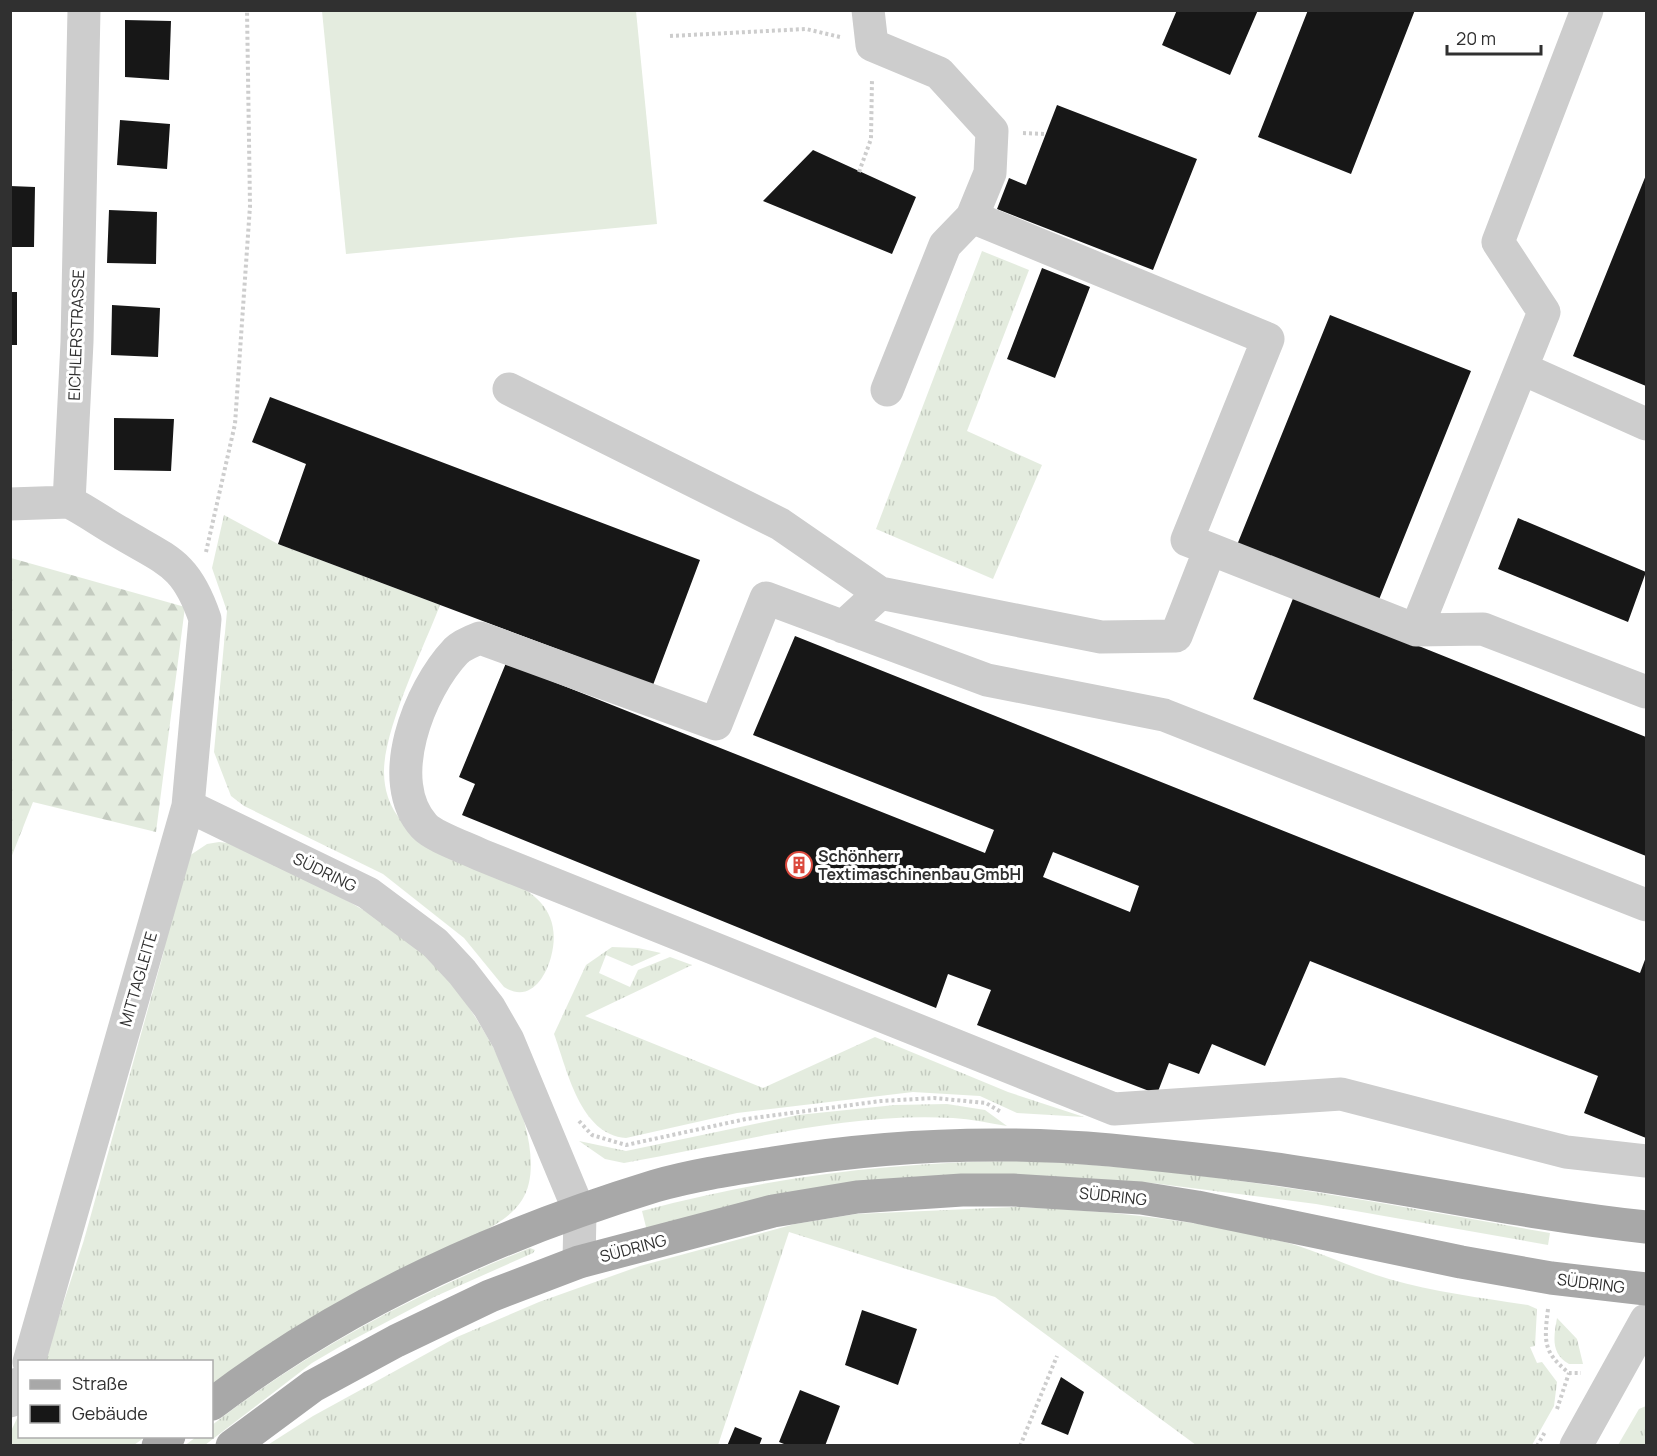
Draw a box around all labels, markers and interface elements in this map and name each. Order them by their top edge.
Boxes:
scale bar [1447,18,1542,56]
text: 20 m [1456,26,1496,50]
street label: EICHLERSTRASSE [63,269,89,401]
place label: Schönherr Textimaschinenbau GmbH [818,845,1021,885]
street label: SÜDRING [290,847,360,897]
building icon: Schönherr Textimaschinenbau GmbH [784,850,814,880]
street label: MITTAGLEITE [114,929,162,1029]
street label: SÜDRING [1078,1182,1148,1210]
street label: SÜDRING [597,1229,669,1267]
street label: SÜDRING [1556,1268,1626,1298]
legend [18,1360,213,1438]
text: Straße [72,1371,128,1395]
text: Gebäude [72,1401,148,1425]

